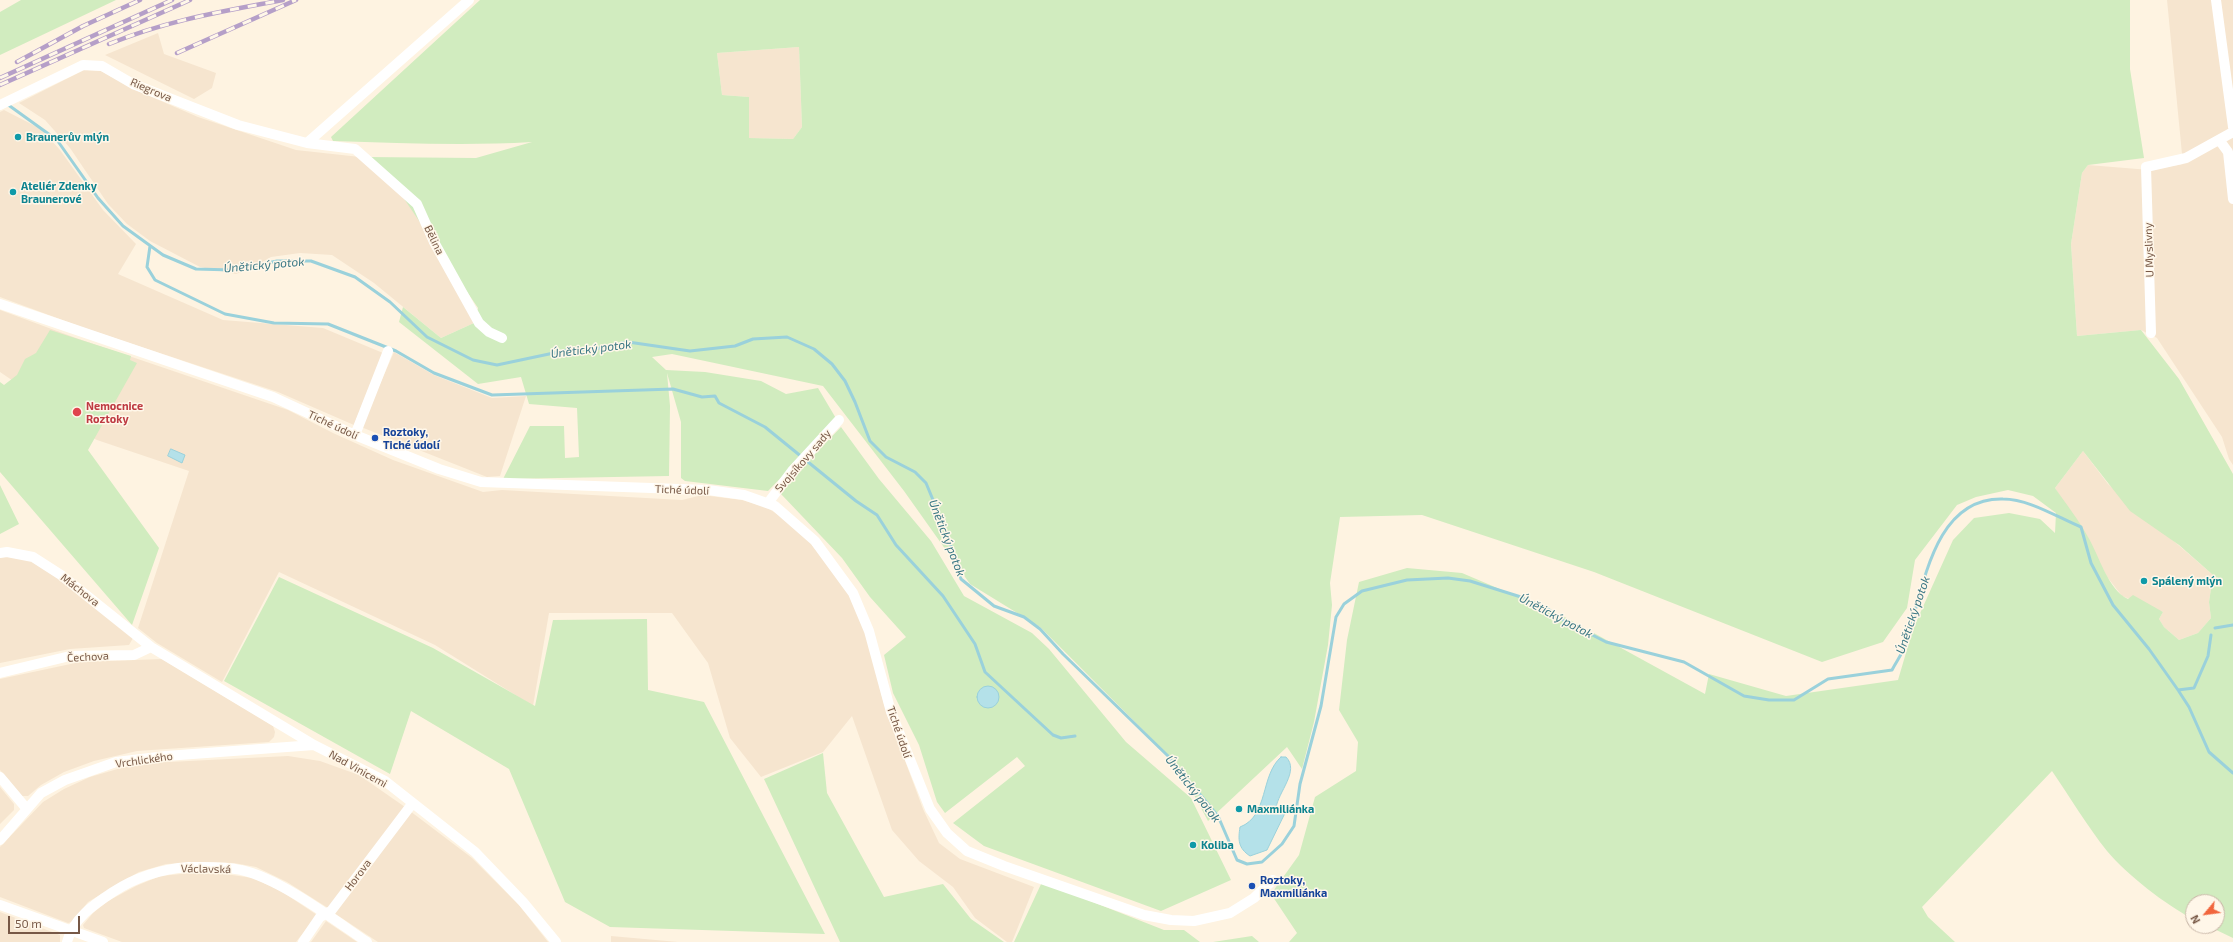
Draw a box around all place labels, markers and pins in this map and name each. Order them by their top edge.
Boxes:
place label: Braunerův mlýn [26,130,109,144]
marker: Braunerův mlýn [13,132,23,142]
place label: Ateliér Zdenky Braunerové [21,179,97,205]
marker: Ateliér Zdenky Braunerové [8,187,18,197]
place label: Nemocnice Roztoky [86,399,143,425]
marker: Nemocnice Roztoky [71,406,83,418]
place label: Roztoky, Tiché údolí [383,425,440,451]
marker: Roztoky, Tiché údolí [370,433,380,443]
place label: Spálený mlýn [2152,574,2222,588]
marker: Spálený mlýn [2139,576,2149,586]
place label: Maxmiliánka [1247,802,1314,816]
marker: Maxmiliánka [1234,804,1244,814]
place label: Koliba [1201,838,1234,852]
marker: Koliba [1188,840,1198,850]
place label: Roztoky, Maxmiliánka [1260,873,1327,899]
marker: Roztoky, Maxmiliánka [1247,881,1257,891]

